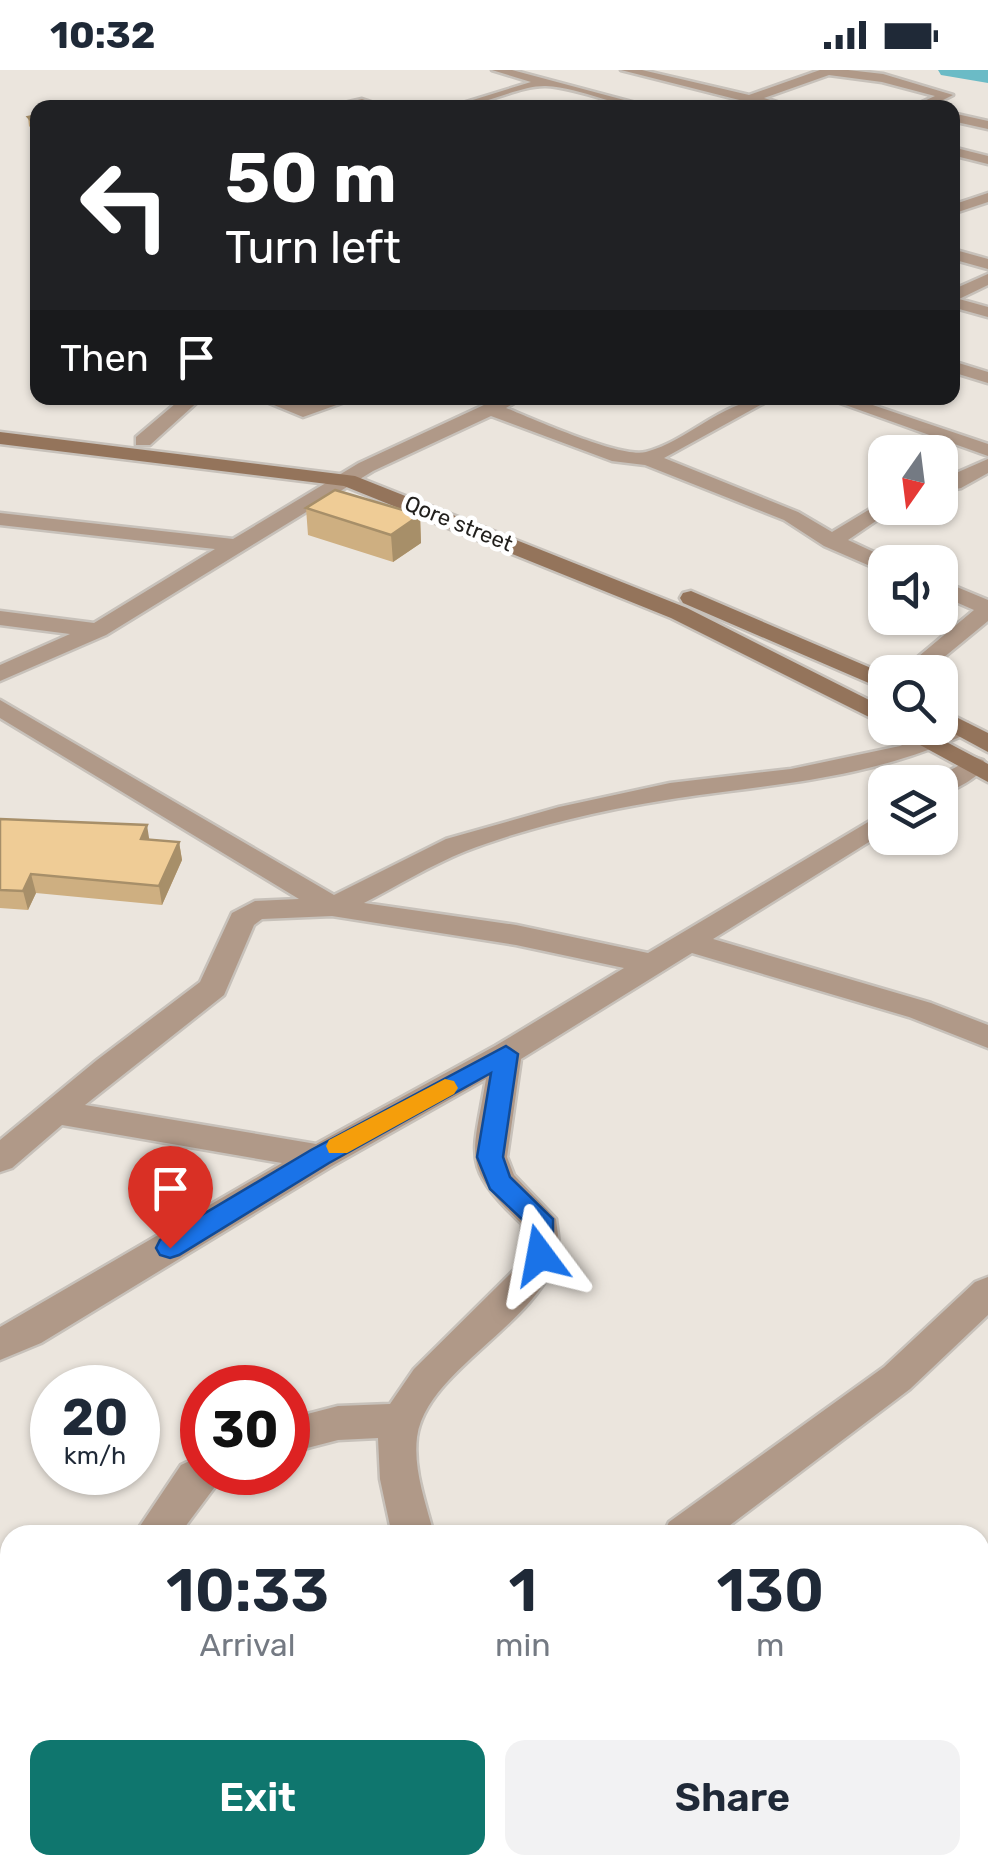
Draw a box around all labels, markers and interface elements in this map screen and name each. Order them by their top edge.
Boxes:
text: 10:32 [50,12,156,58]
text: 50 m [225,137,397,220]
icon: left [60,140,190,270]
text: Turn left [225,221,401,274]
icon: arrive [169,330,224,385]
text: Then [60,335,149,381]
north arrow [868,435,958,525]
map controls [868,435,958,855]
street label: Qore street [401,490,517,558]
button: sound [868,545,958,635]
button: search [868,655,958,745]
button: layers [868,765,958,855]
pin [128,1146,213,1249]
icon: arrive [143,1161,198,1216]
position arrow [488,1203,592,1307]
speed limit sign: 30 [180,1365,310,1495]
text: 20 [62,1388,128,1448]
text: km/h [64,1441,126,1470]
text: 10:33 [166,1555,329,1626]
text: 1 [508,1555,537,1626]
text: 130 [717,1555,824,1626]
text: Arrival [199,1626,296,1664]
text: min [495,1626,551,1664]
text: m [756,1626,785,1664]
button: Exit [30,1740,485,1855]
button: Share [505,1740,960,1855]

